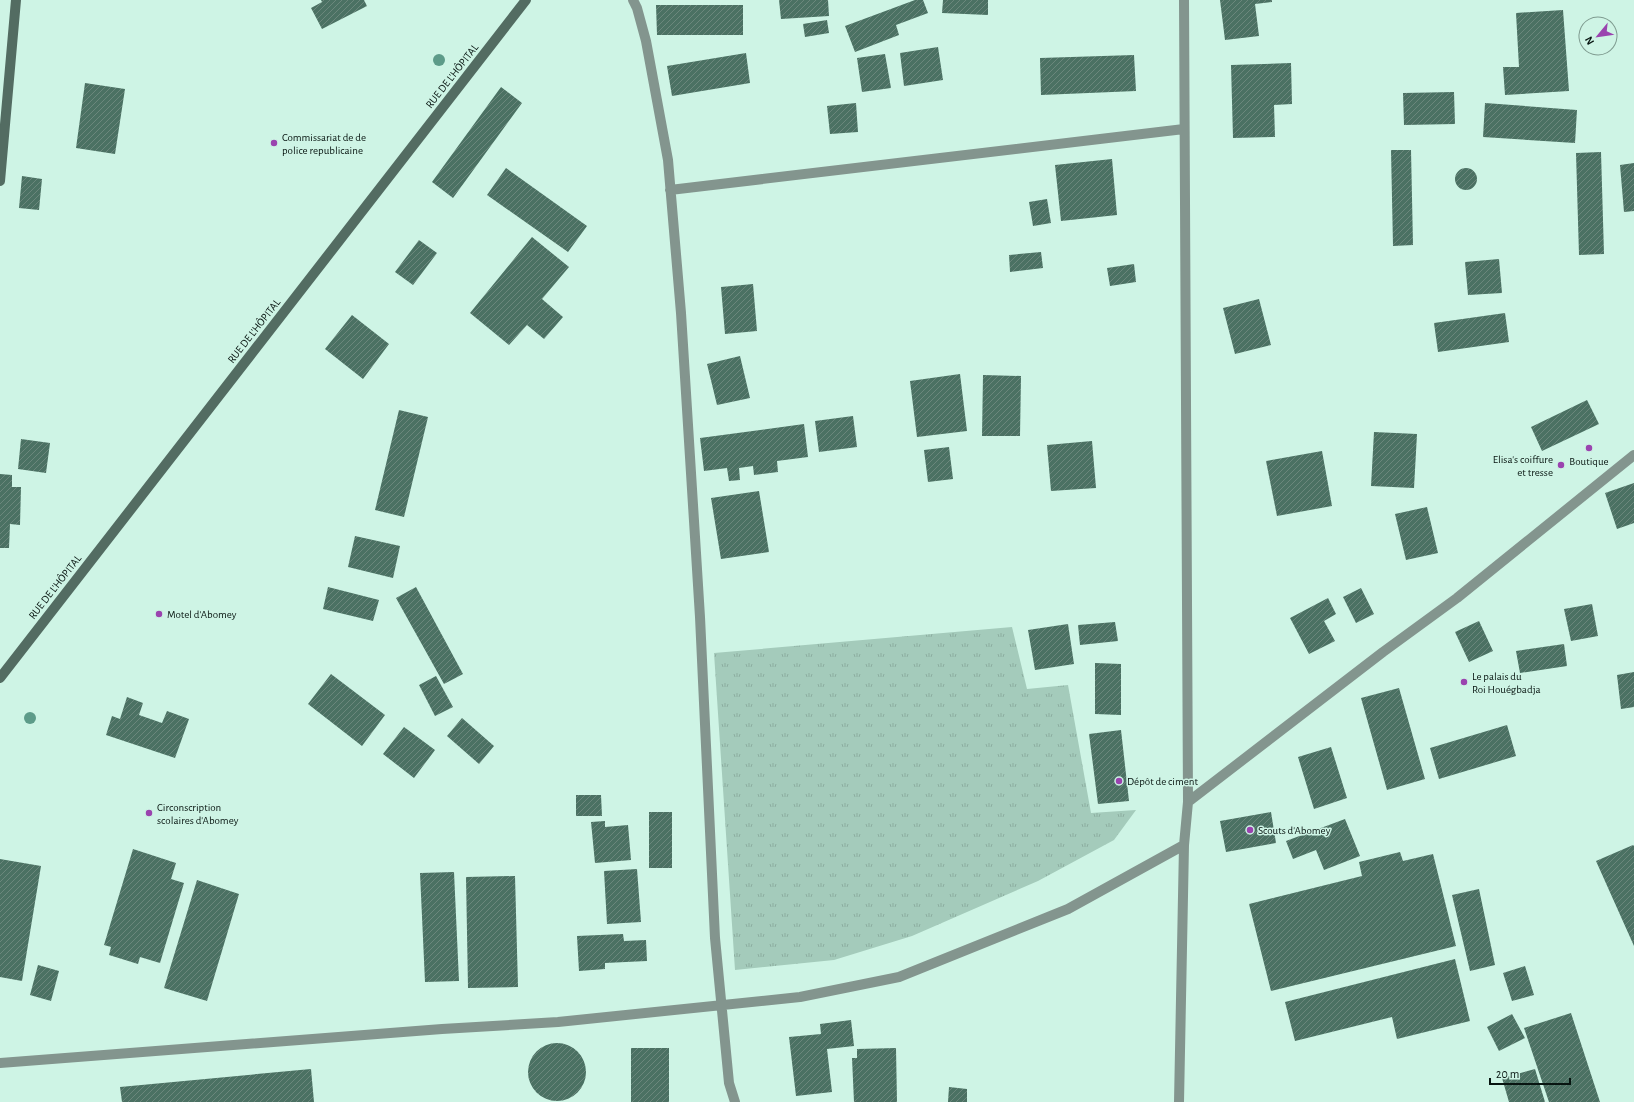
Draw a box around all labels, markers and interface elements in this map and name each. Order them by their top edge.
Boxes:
north arrow [1578,16,1618,56]
text: N [1583,35,1596,47]
street label: RUE DE L'HÔPITAL [423,41,481,110]
place label: Commissariat de de police republicaine [282,132,366,156]
marker: Commissariat de de police republicaine [269,138,279,148]
street label: RUE DE L'HÔPITAL [225,296,283,365]
marker: Boutique [1584,443,1594,453]
place label: Elisa's coiffure et tresse [1493,454,1553,478]
place label: Boutique [1569,456,1609,467]
marker: Elisa's coiffure et tresse [1556,460,1566,470]
street label: RUE DE L'HÔPITAL [26,552,84,621]
marker: Motel d'Abomey [154,609,164,619]
place label: Motel d'Abomey [167,609,237,620]
place label: Le palais du Roi Houégbadja [1472,671,1541,695]
marker: Le palais du Roi Houégbadja [1459,677,1469,687]
marker: Dépôt de ciment [1114,776,1124,786]
place label: Dépôt de ciment [1127,776,1199,787]
place label: Circonscription scolaires d'Abomey [157,802,239,826]
marker: Circonscription scolaires d'Abomey [144,808,154,818]
marker: Scouts d'Abomey [1245,825,1255,835]
place label: Scouts d'Abomey [1258,825,1331,836]
scale bar [1490,1060,1570,1086]
text: 20 m [1496,1068,1519,1080]

